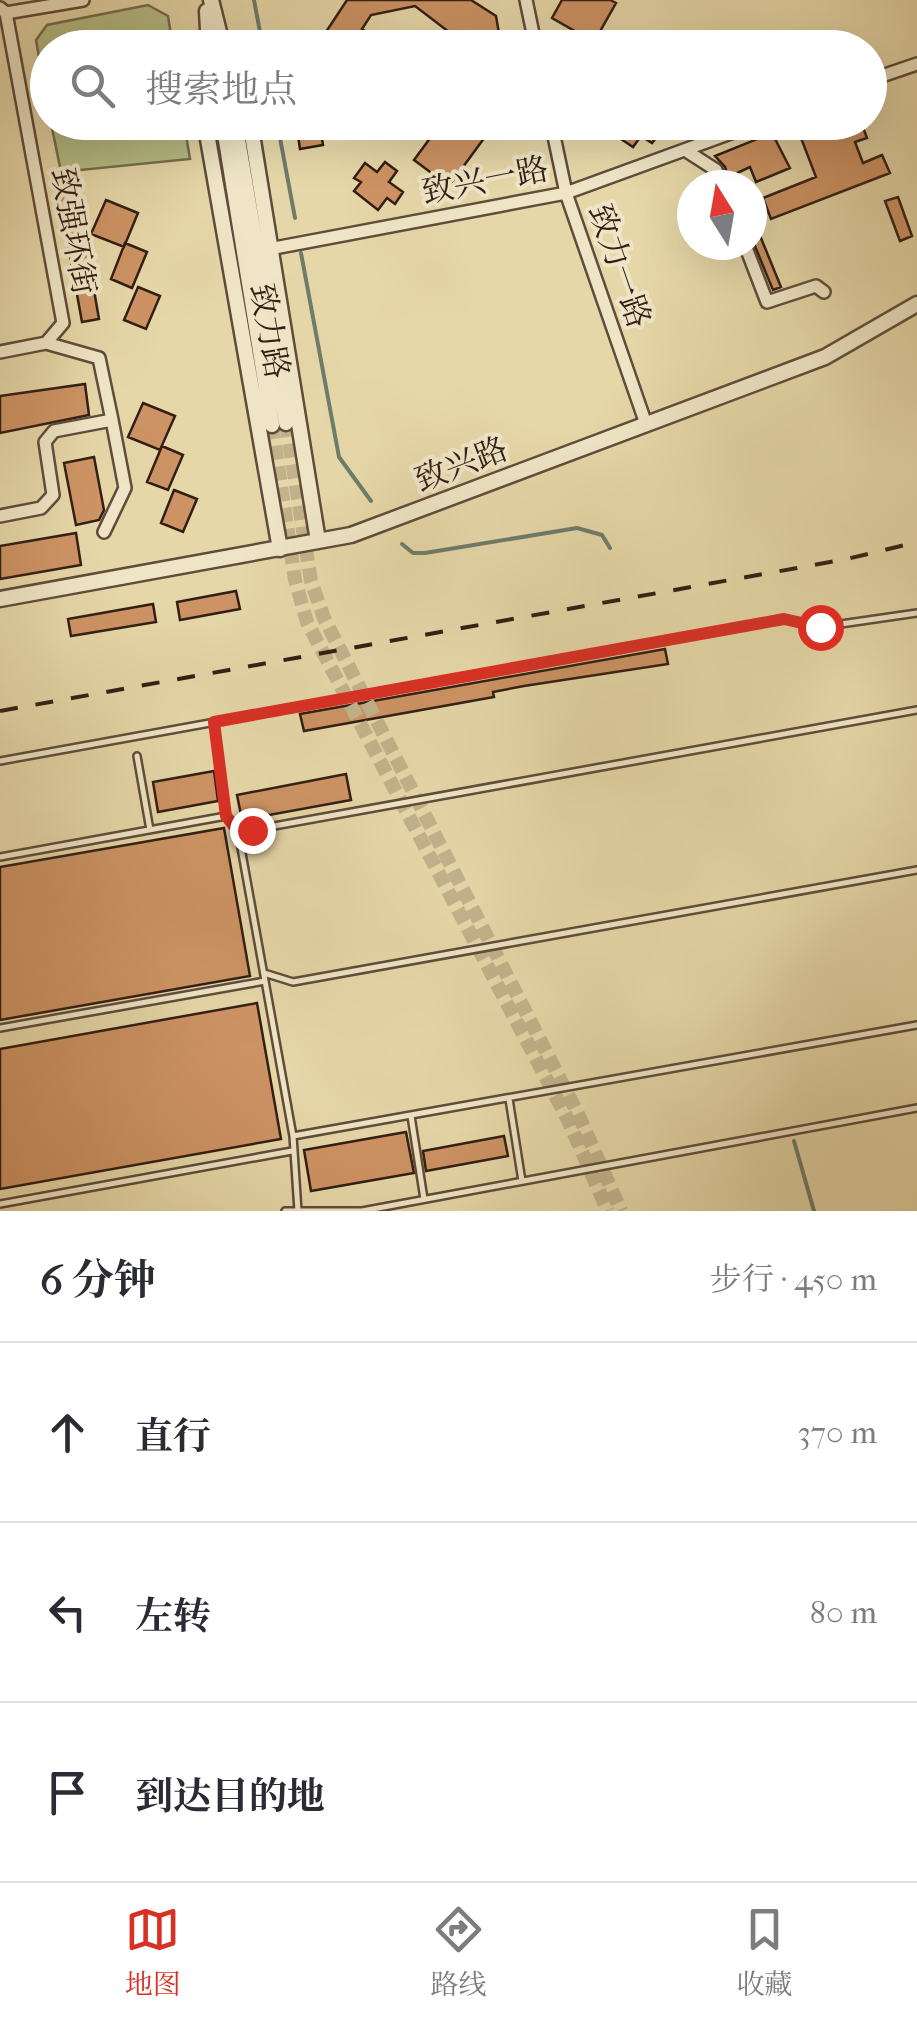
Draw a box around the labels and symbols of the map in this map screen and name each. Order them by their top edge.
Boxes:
street label: 致兴一路 [419,150,551,211]
street label: 致强环街 [44,165,103,297]
north arrow [677,170,767,260]
street label: 致力一路 [581,200,658,333]
street label: 致力路 [243,281,296,382]
street label: 致兴路 [410,430,513,499]
route start [798,605,844,651]
route end [230,808,276,854]

